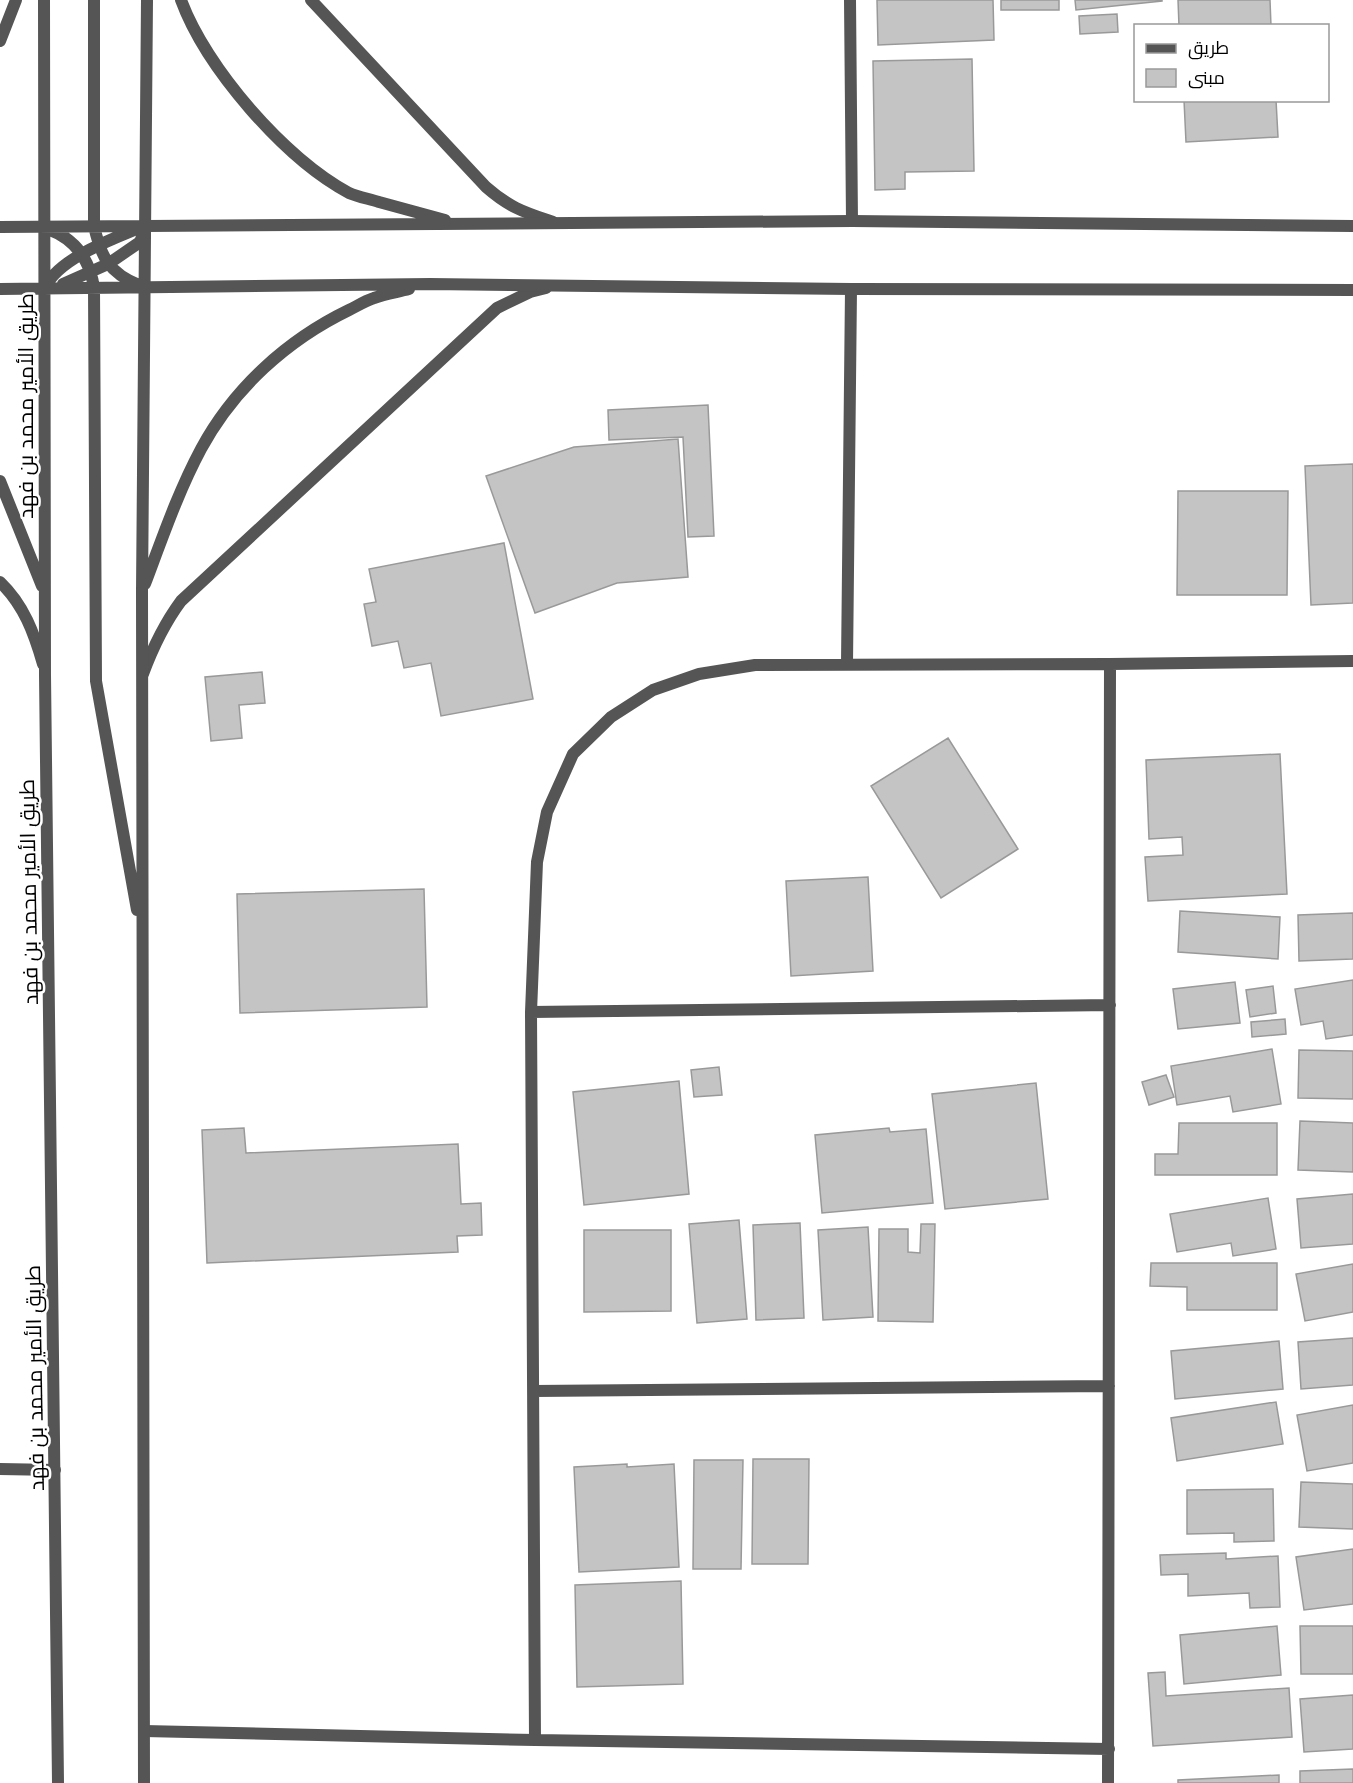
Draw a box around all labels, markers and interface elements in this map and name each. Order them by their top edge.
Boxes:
legend [1134,24,1329,102]
text: طريق [1188,36,1229,60]
text: مبنى [1188,66,1225,89]
street label: طريق الأمير محمد بن فهد [12,293,39,519]
street label: طريق الأمير محمد بن فهد [13,779,44,1005]
street label: طريق الأمير محمد بن فهد [19,1265,50,1491]

